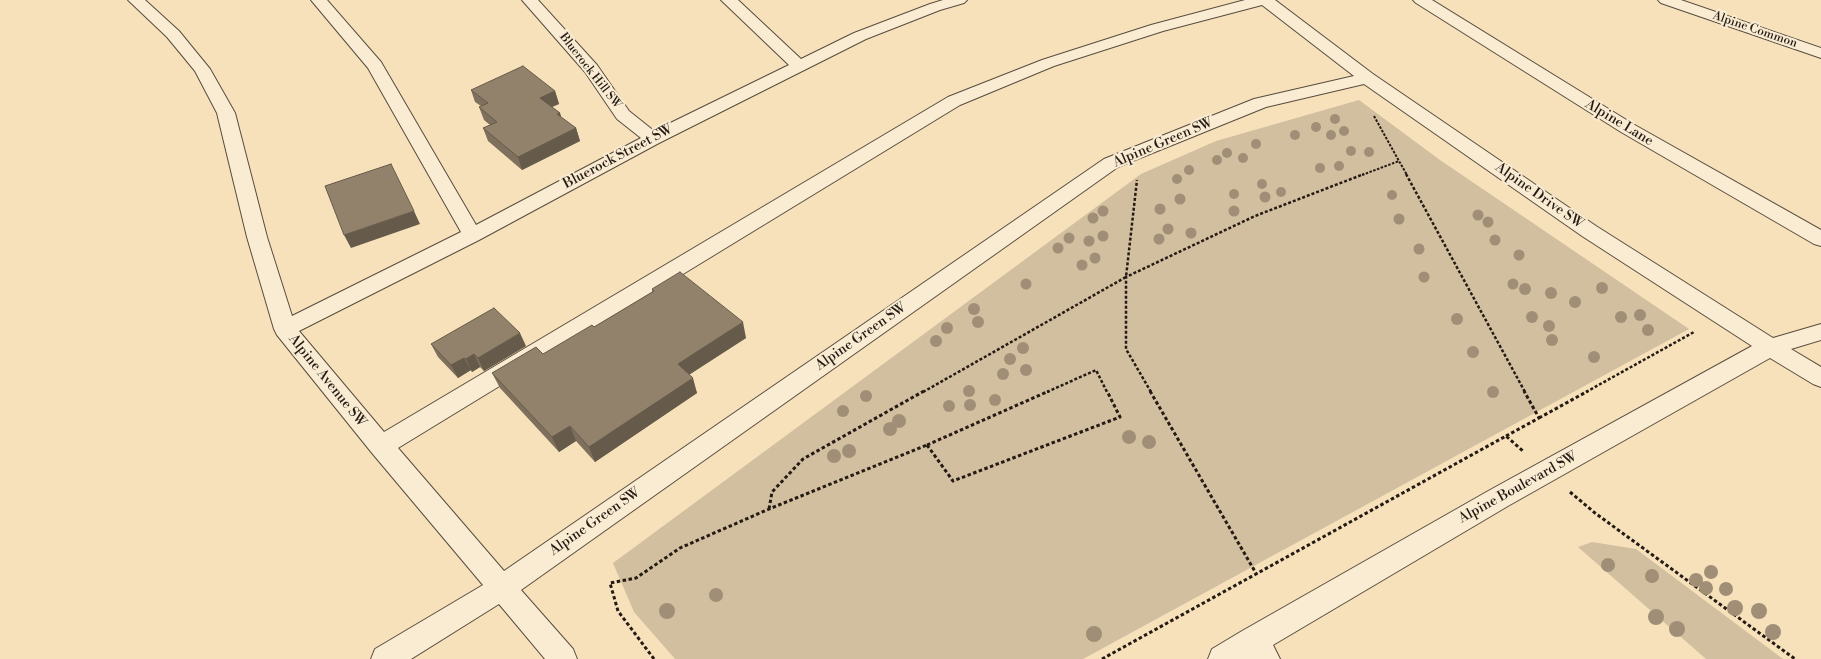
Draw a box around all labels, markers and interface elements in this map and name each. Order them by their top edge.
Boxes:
street label: Alpine Common [1711,9,1799,51]
street label: Bluerock Hill SW [556,30,624,112]
street label: Alpine Lane [1582,96,1656,150]
street label: Alpine Green SW [1111,114,1215,172]
street label: Bluerock Street SW [560,121,676,193]
street label: Alpine Drive SW [1492,159,1586,233]
street label: Alpine Green SW [812,299,910,375]
street label: Alpine Avenue SW [285,331,369,431]
street label: Alpine Boulevard SW [1456,448,1580,528]
street label: Alpine Green SW [546,484,644,560]

